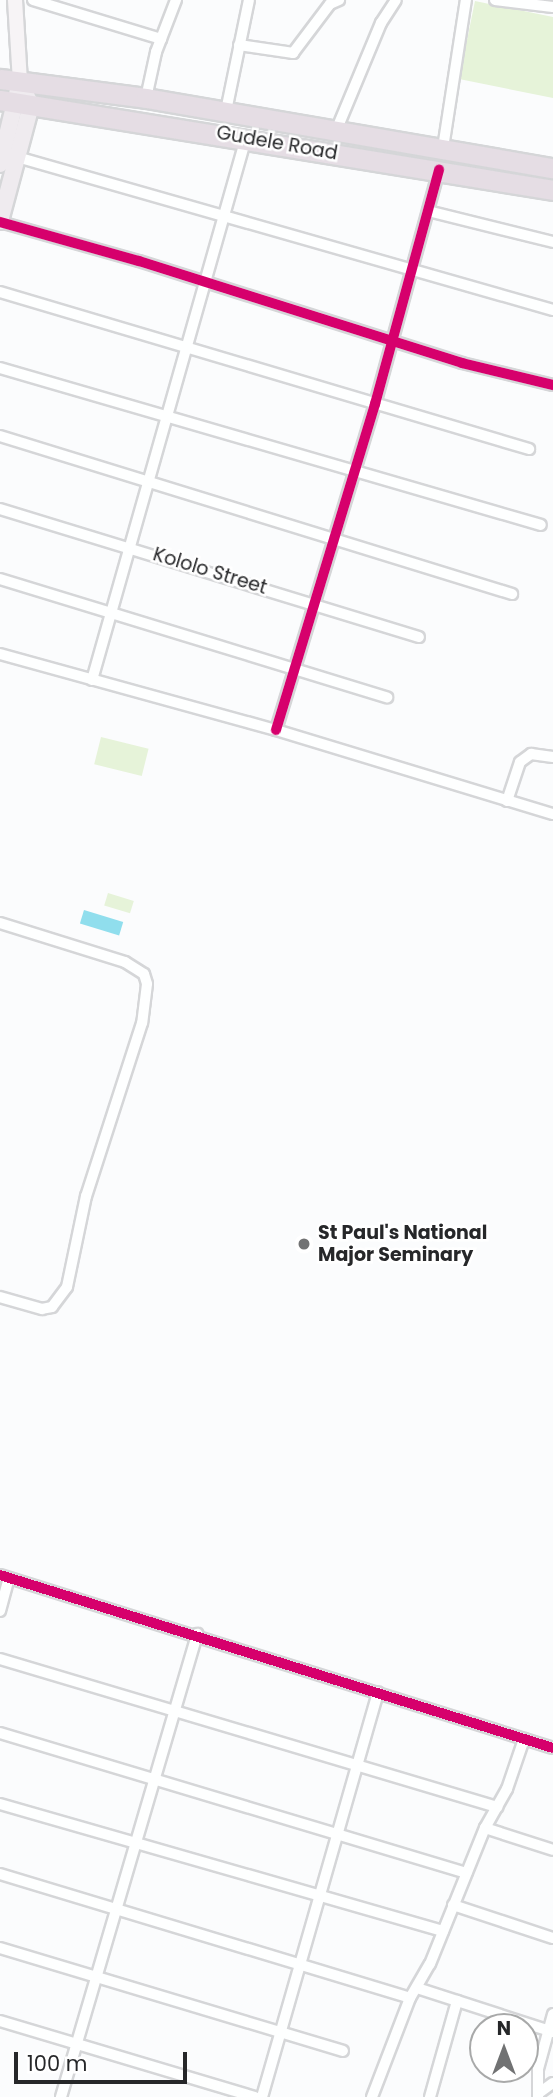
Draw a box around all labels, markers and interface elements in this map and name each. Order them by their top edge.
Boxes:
street label: Gudele Road [215,121,339,165]
street label: Kololo Street [150,543,270,599]
place label: St Paul's National Major Seminary [318,1222,487,1266]
marker: St Paul's National Major Seminary [296,1236,312,1252]
north arrow [469,2013,539,2083]
text: N [497,2015,511,2042]
scale bar [18,2038,191,2082]
text: 100 m [27,2049,87,2078]

